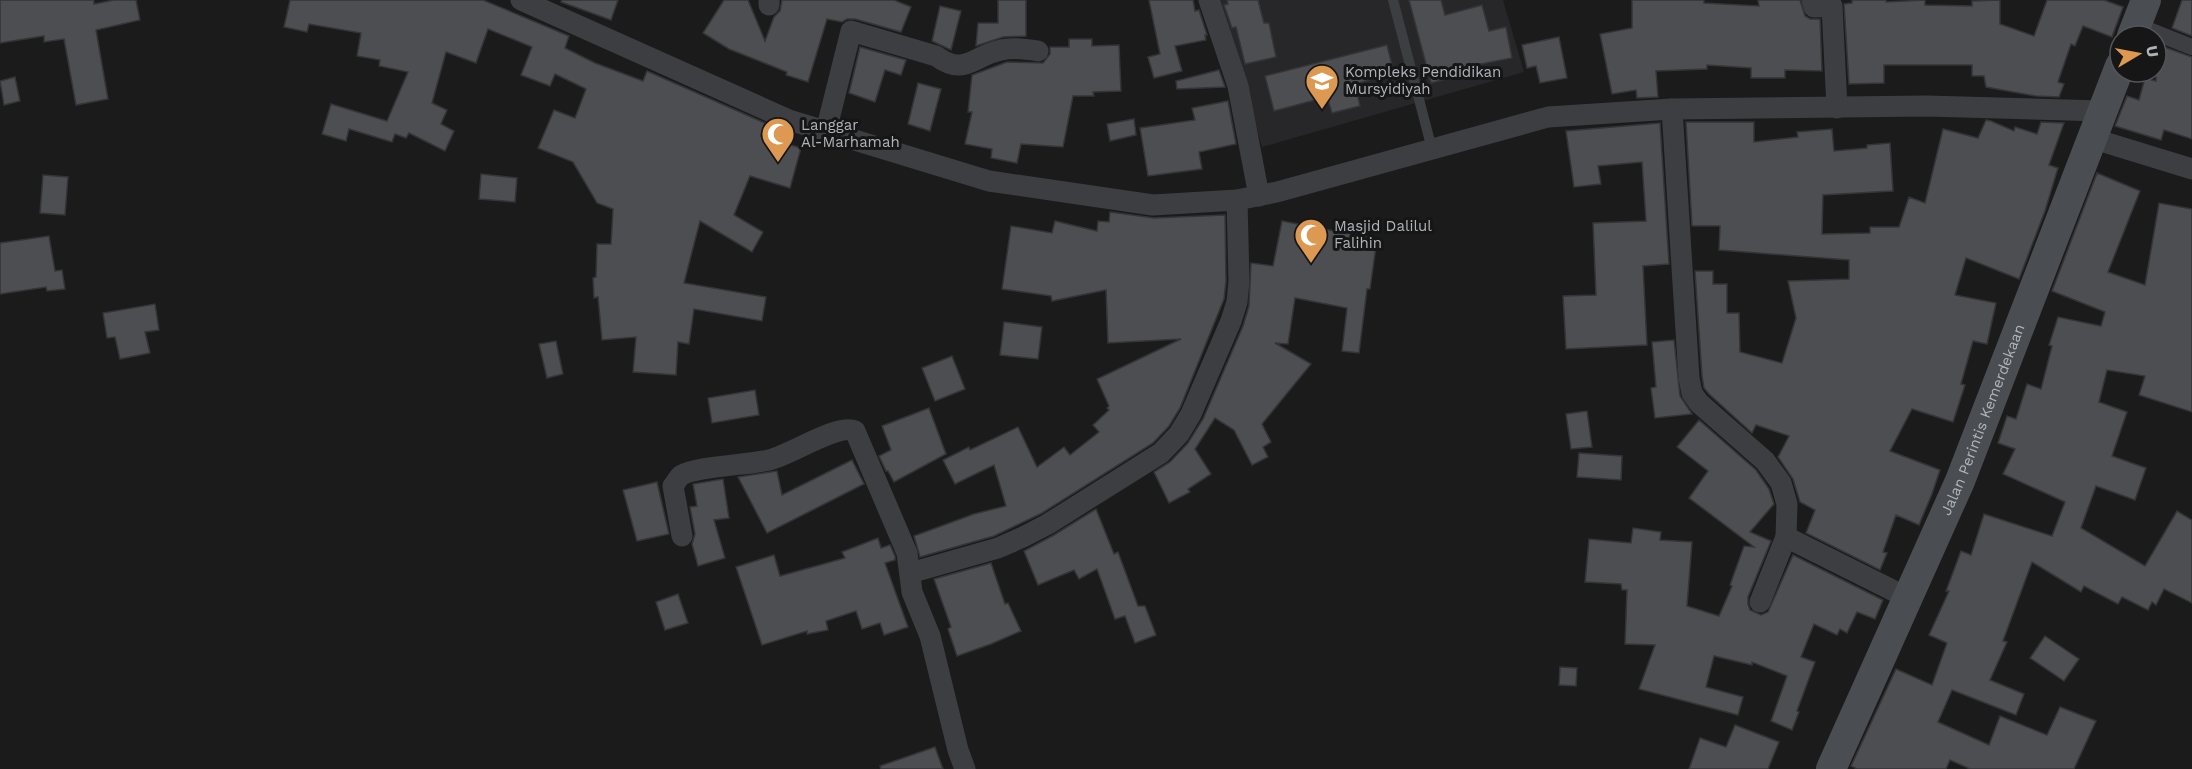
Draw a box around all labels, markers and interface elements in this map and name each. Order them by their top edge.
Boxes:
north arrow [2108,24,2168,84]
text: U [2142,44,2163,59]
school or university icon: Kompleks Pendidikan Mursyidiyah [1304,63,1340,110]
place label: Kompleks Pendidikan Mursyidiyah [1345,63,1501,98]
mosque icon: Langgar Al-Marhamah [760,116,796,163]
place label: Langgar Al-Marhamah [801,116,900,151]
mosque icon: Masjid Dalilul Falihin [1293,217,1329,264]
place label: Masjid Dalilul Falihin [1334,217,1432,252]
street label: Jalan Perintis Kemerdekaan [1937,322,2029,518]

